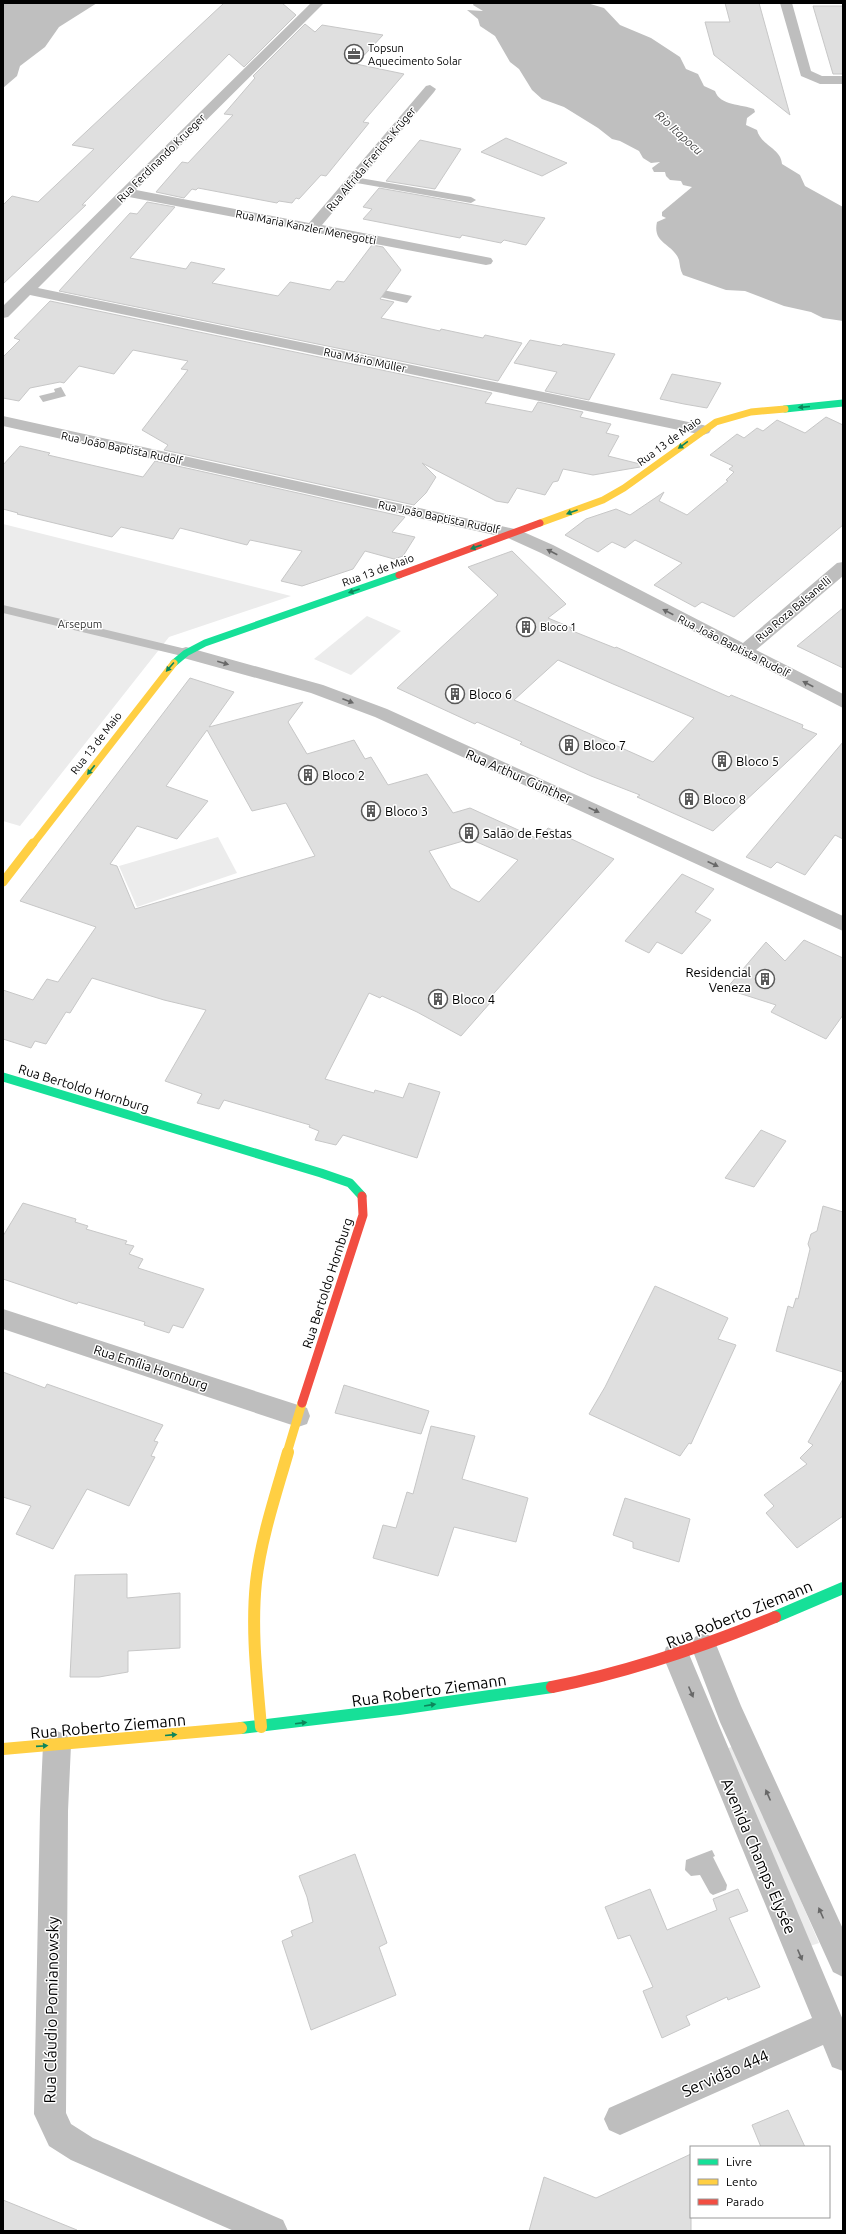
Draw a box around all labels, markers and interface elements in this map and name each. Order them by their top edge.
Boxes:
place label: Topsun Aquecimento Solar [368,42,463,67]
office icon: Topsun Aquecimento Solar [343,43,365,65]
street label: Rua Alfrida Frerichs Krüger [324,104,419,213]
water label: Rio Itapocu [653,108,706,157]
street label: Rua Ferdinando Krueger [114,111,208,205]
street label: Rua Maria Kanzler Menegotti [235,207,377,247]
street label: Rua Mário Müller [323,345,408,375]
one-way arrow [798,404,810,410]
street label: Rua 13 de Maio [635,414,703,468]
street label: Rua João Baptista Rudolf [60,429,185,467]
one-way arrow [677,440,688,449]
street label: Rua João Baptista Rudolf [377,498,502,536]
one-way arrow [566,509,578,515]
one-way arrow [469,544,481,550]
one-way arrow [547,549,558,555]
street label: Rua 13 de Maio [340,551,416,589]
street label: Rua Roza Balsanelli [753,574,833,644]
one-way arrow [347,589,359,595]
one-way arrow [662,609,674,615]
street label: Rua João Baptista Rudolf [676,612,793,680]
building icon: Bloco 1 [515,616,537,638]
park label: Arsepum [58,618,102,630]
place label: Bloco 1 [540,621,577,633]
one-way arrow [218,660,230,666]
one-way arrow [166,662,175,672]
one-way arrow [803,681,814,687]
building icon: Bloco 6 [444,683,466,705]
place label: Bloco 6 [469,687,512,701]
one-way arrow [342,698,354,704]
street label: Rua 13 de Maio [68,710,124,776]
building icon: Bloco 7 [558,734,580,756]
place label: Bloco 7 [583,738,626,752]
street label: Rua Arthur Günther [464,746,574,806]
building icon: Bloco 5 [711,750,733,772]
place label: Bloco 5 [736,754,779,768]
one-way arrow [86,764,95,775]
building icon: Bloco 2 [297,764,319,786]
place label: Bloco 2 [322,768,365,782]
building icon: Bloco 8 [678,788,700,810]
place label: Bloco 8 [703,792,746,806]
building icon: Bloco 3 [360,800,382,822]
place label: Bloco 3 [385,804,428,818]
one-way arrow [589,808,601,814]
building icon: Salão de Festas [458,822,480,844]
place label: Salão de Festas [483,826,572,840]
one-way arrow [707,862,719,868]
place label: Residencial Veneza [685,965,752,994]
building icon: Residencial Veneza [754,968,776,990]
building icon: Bloco 4 [427,988,449,1010]
place label: Bloco 4 [452,992,495,1006]
street label: Rua Bertoldo Hornburg [17,1061,151,1115]
street label: Rua Bertoldo Hornburg [299,1216,355,1350]
street label: Rua Emília Hornburg [92,1342,210,1392]
street label: Rua Roberto Ziemann [663,1576,815,1652]
street label: Rua Roberto Ziemann [350,1670,508,1710]
one-way arrow [688,1687,694,1698]
one-way arrow [424,1702,436,1708]
street label: Rua Roberto Ziemann [29,1710,187,1742]
one-way arrow [295,1719,307,1726]
one-way arrow [165,1732,177,1739]
one-way arrow [36,1743,48,1750]
street label: Avenida Champs Elysée [718,1775,800,1937]
one-way arrow [765,1789,771,1800]
one-way arrow [818,1908,824,1919]
street label: Rua Cláudio Pomianowsky [40,1916,62,2104]
one-way arrow [798,1949,804,1961]
street label: Servidão 444 [679,2046,771,2100]
legend [690,2146,830,2218]
text: Livre [726,2155,752,2168]
text: Lento [726,2175,757,2188]
text: Parado [726,2195,764,2208]

